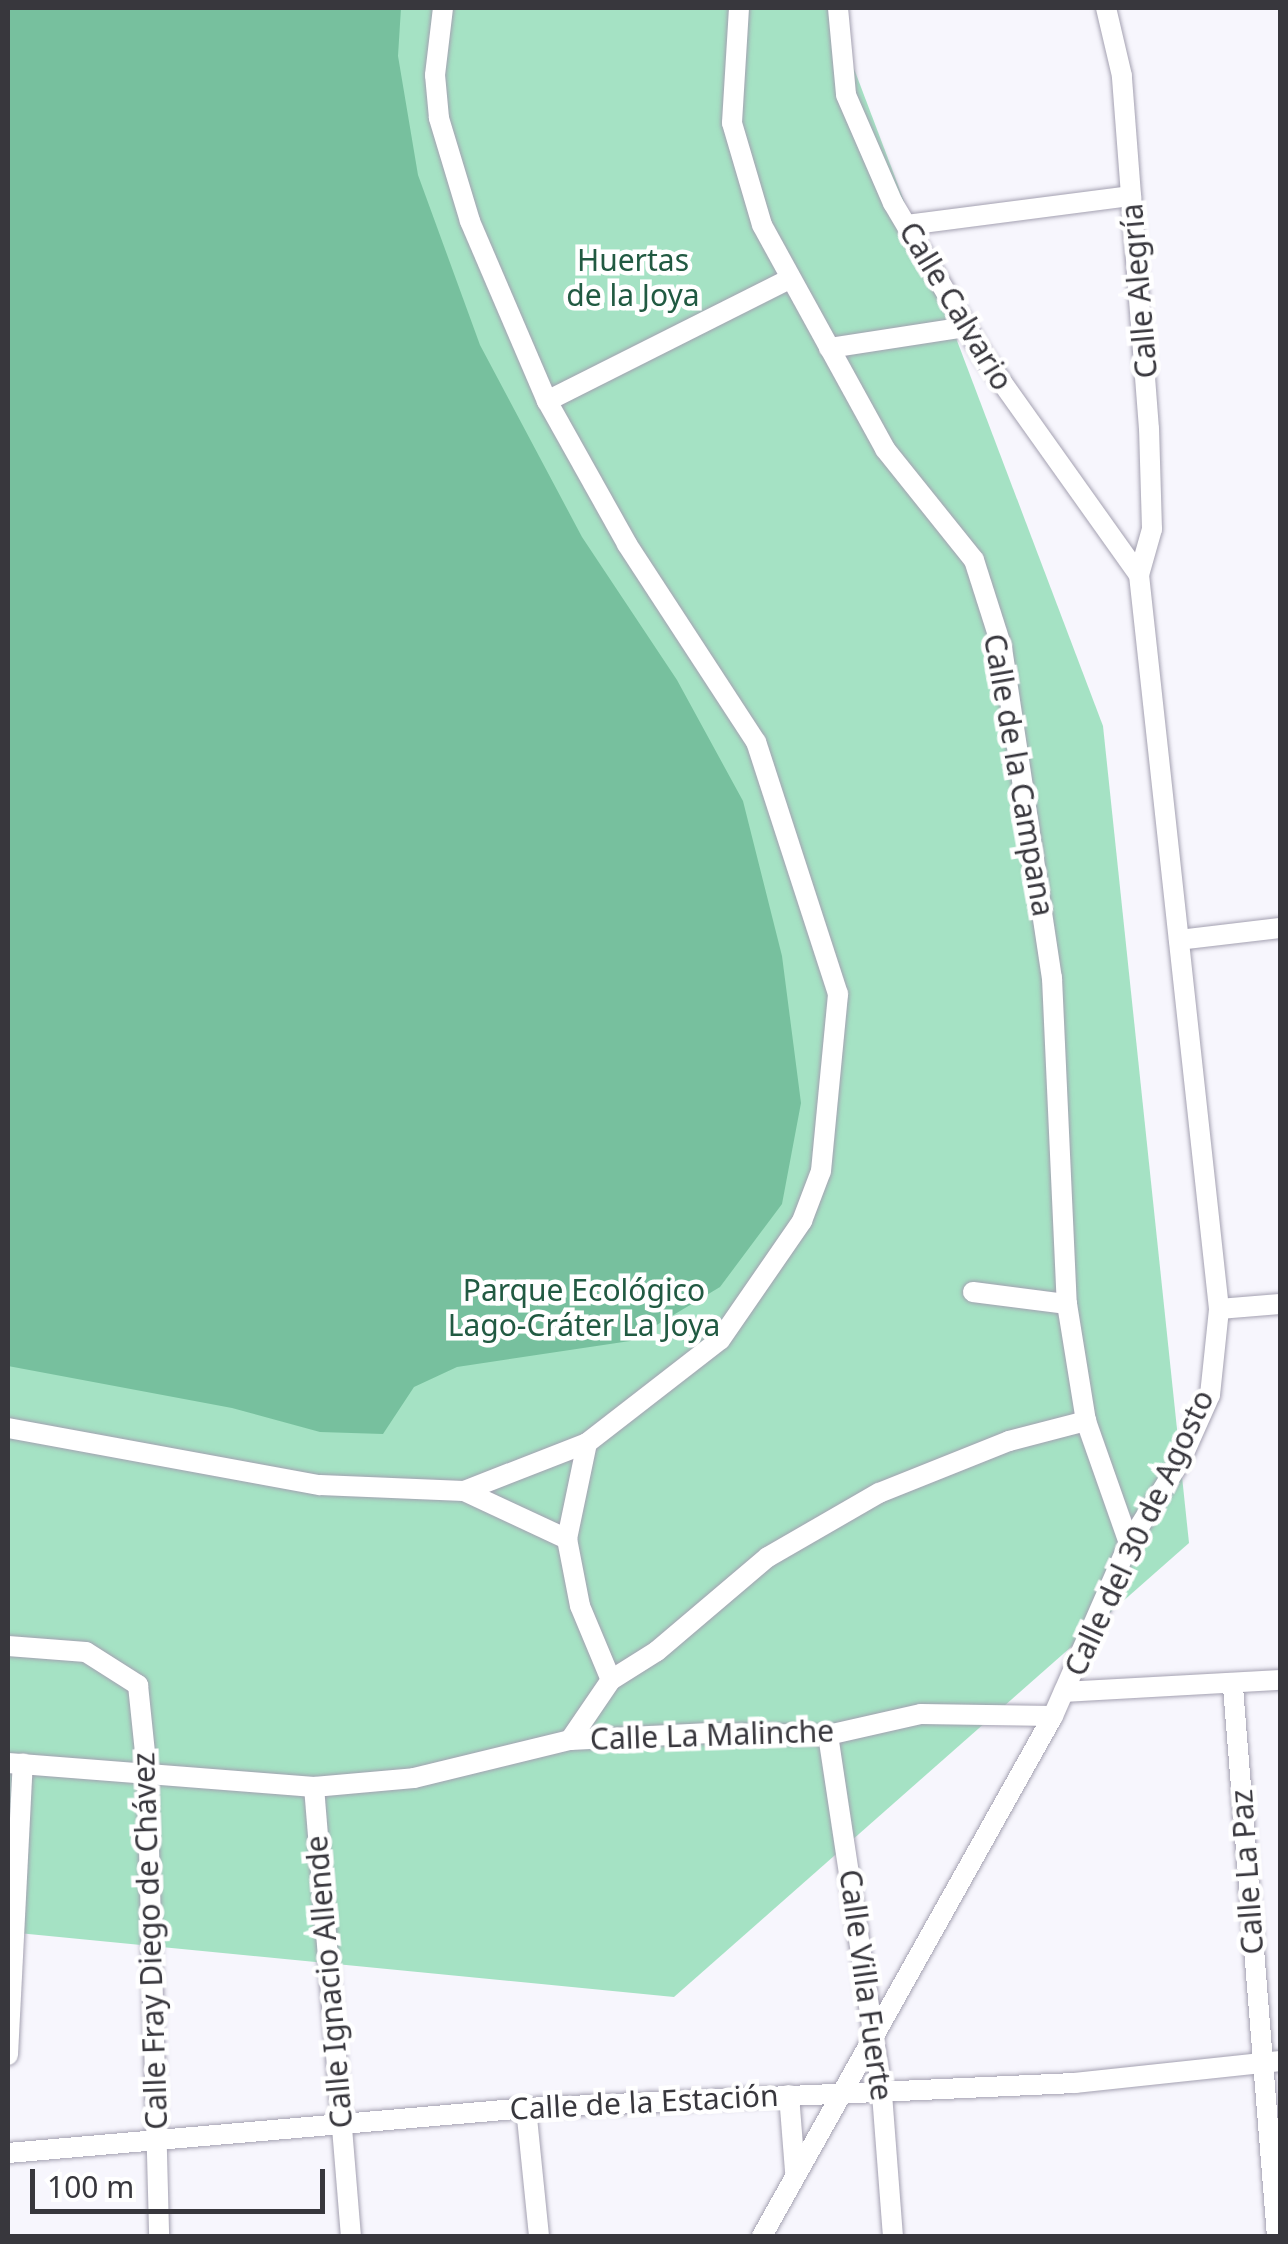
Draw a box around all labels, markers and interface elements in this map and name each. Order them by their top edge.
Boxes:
street label: Calle Alegría [1113,202,1165,380]
street label: Calle Calvario [892,215,1020,397]
park label: Huertas de la Joya [566,242,700,312]
street label: Calle de la Campana [976,631,1062,919]
park label: Parque Ecológico Lago-Cráter La Joya [448,1272,720,1342]
street label: Calle del 30 de Agosto [1057,1384,1221,1682]
street label: Calle La Malinche [589,1713,835,1757]
street label: Calle Fray Diego de Chávez [125,1752,175,2130]
street label: Calle La Paz [1223,1788,1271,1956]
street label: Calle Ignacio Allende [298,1834,360,2130]
street label: Calle Villa Fuerte [832,1867,900,2103]
street label: Calle de la Estación [509,2077,779,2127]
scale bar [35,2149,330,2211]
text: 100 m [47,2166,134,2207]

